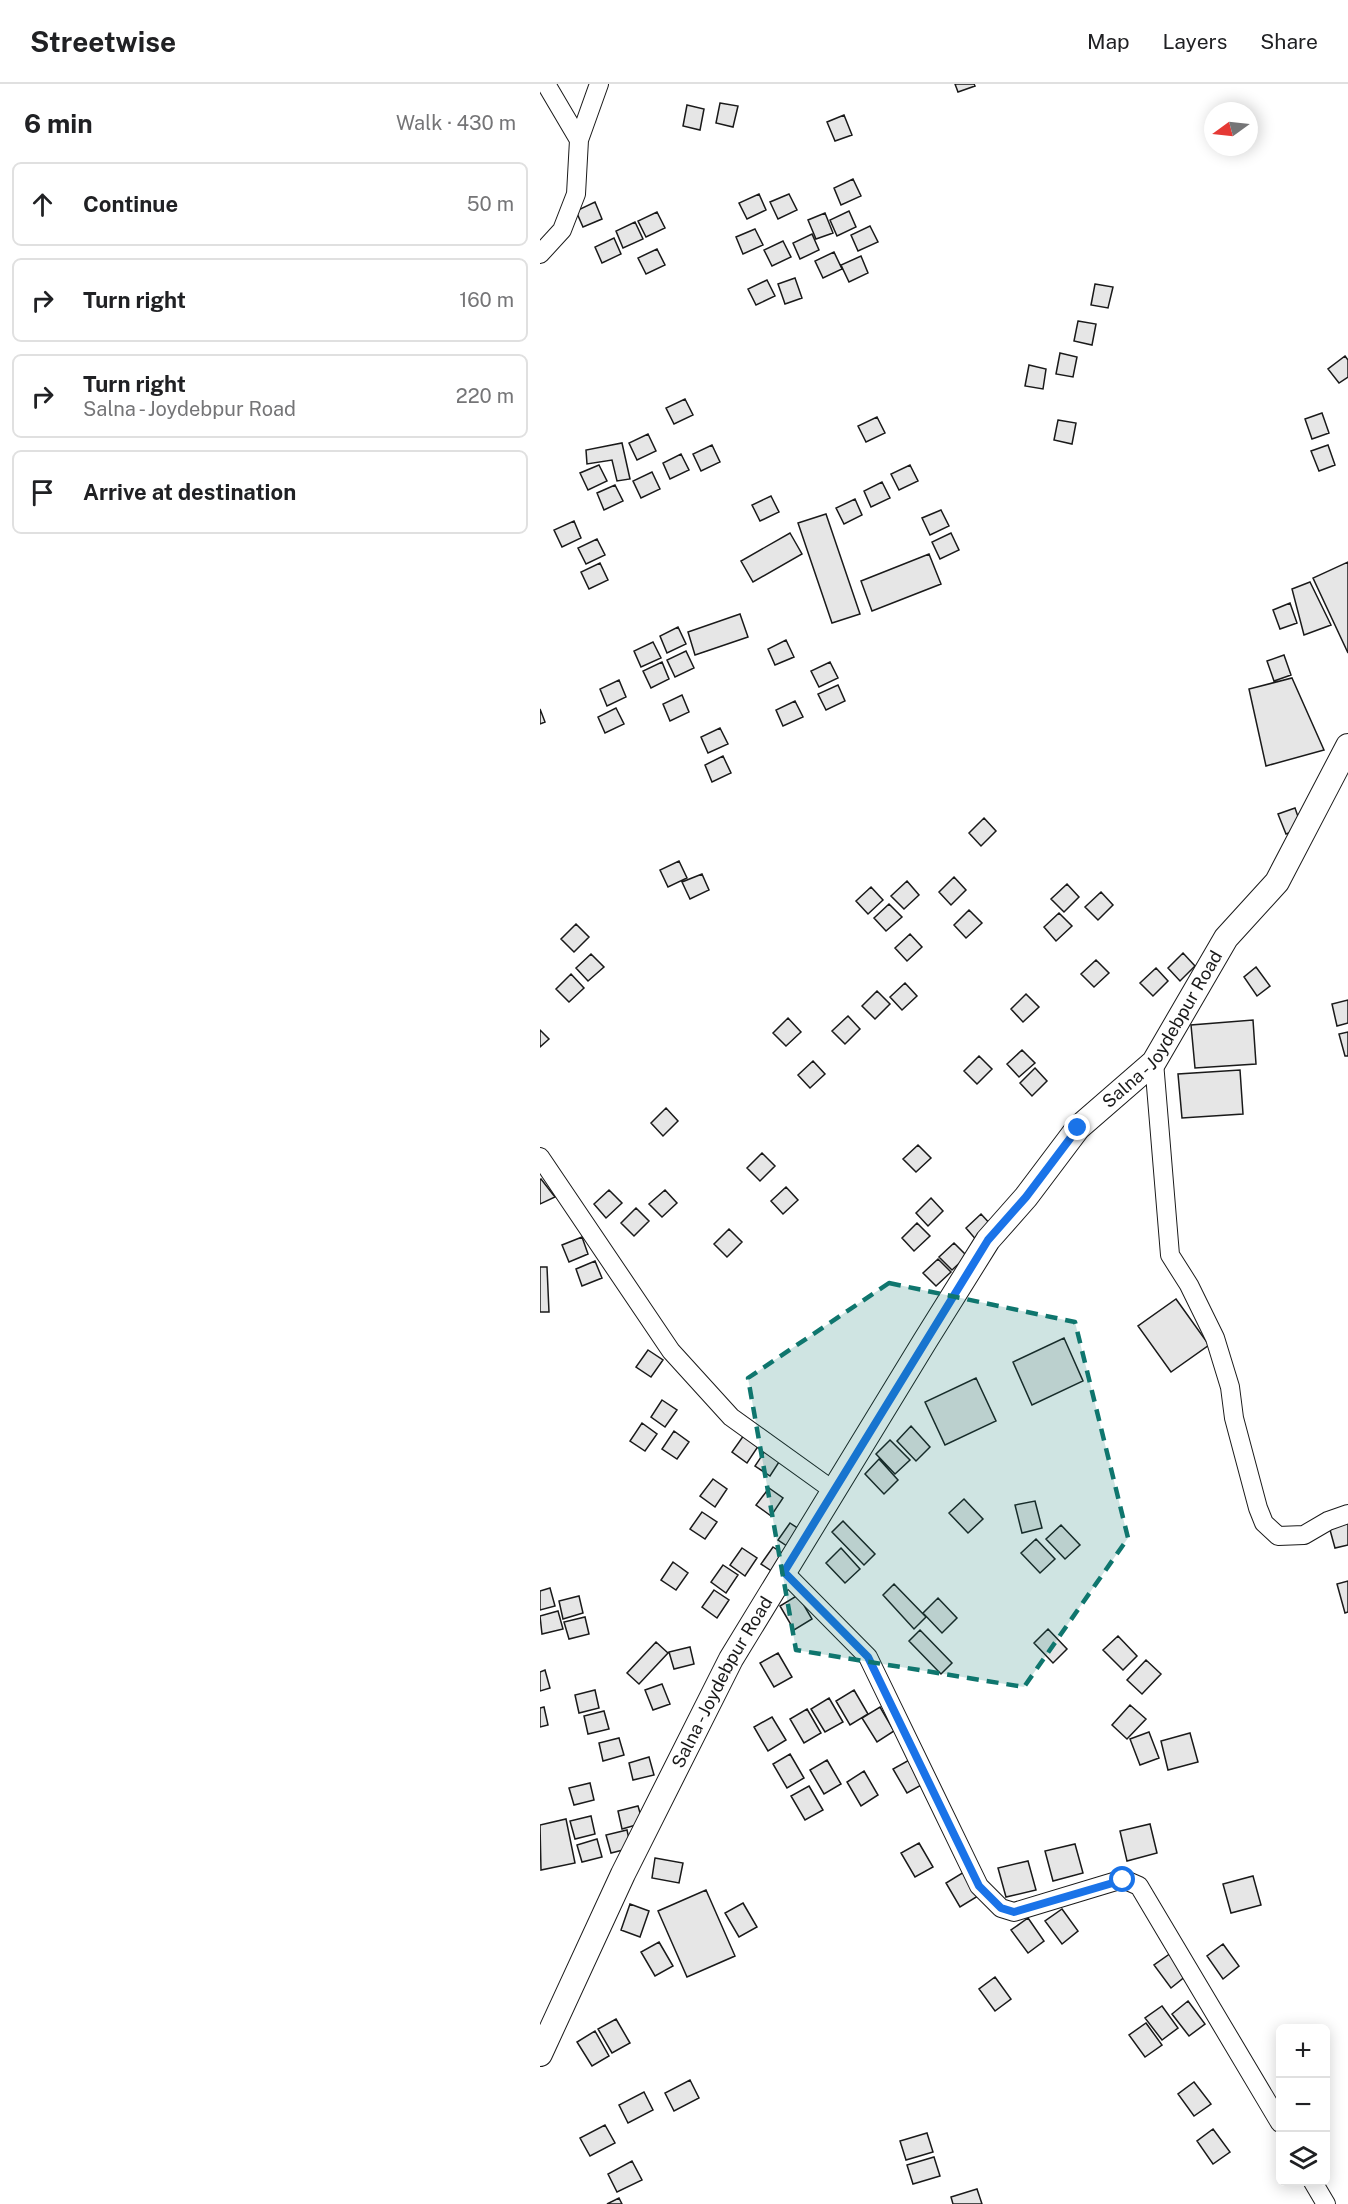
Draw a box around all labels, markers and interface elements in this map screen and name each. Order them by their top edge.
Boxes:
text: Streetwise [30,25,176,58]
text: Map [1087,29,1130,54]
text: Layers [1163,29,1227,54]
text: Share [1260,29,1318,54]
north arrow [1204,102,1258,156]
text: 6 min [24,108,93,139]
text: Walk · 430 m [396,111,516,135]
icon: ahead [26,188,59,221]
text: Continue [83,191,178,217]
text: 50 m [467,192,514,216]
icon: right [26,284,59,317]
text: Turn right [83,287,186,313]
text: 160 m [459,288,514,312]
text: Turn right [83,371,186,397]
icon: right [26,380,59,413]
text: 220 m [456,384,514,408]
text: Salna - Joydebpur Road [83,397,296,421]
icon: arrive [26,476,59,509]
text: Arrive at destination [83,479,296,505]
street label: Salna - Joydebpur Road [1098,947,1226,1112]
route end [1064,1114,1090,1140]
street label: Salna - Joydebpur Road [667,1593,777,1771]
route start [1109,1866,1135,1892]
map controls [1276,2024,1330,2186]
button: + [1276,2024,1330,2078]
button: − [1276,2078,1330,2132]
button: layers [1276,2132,1330,2186]

